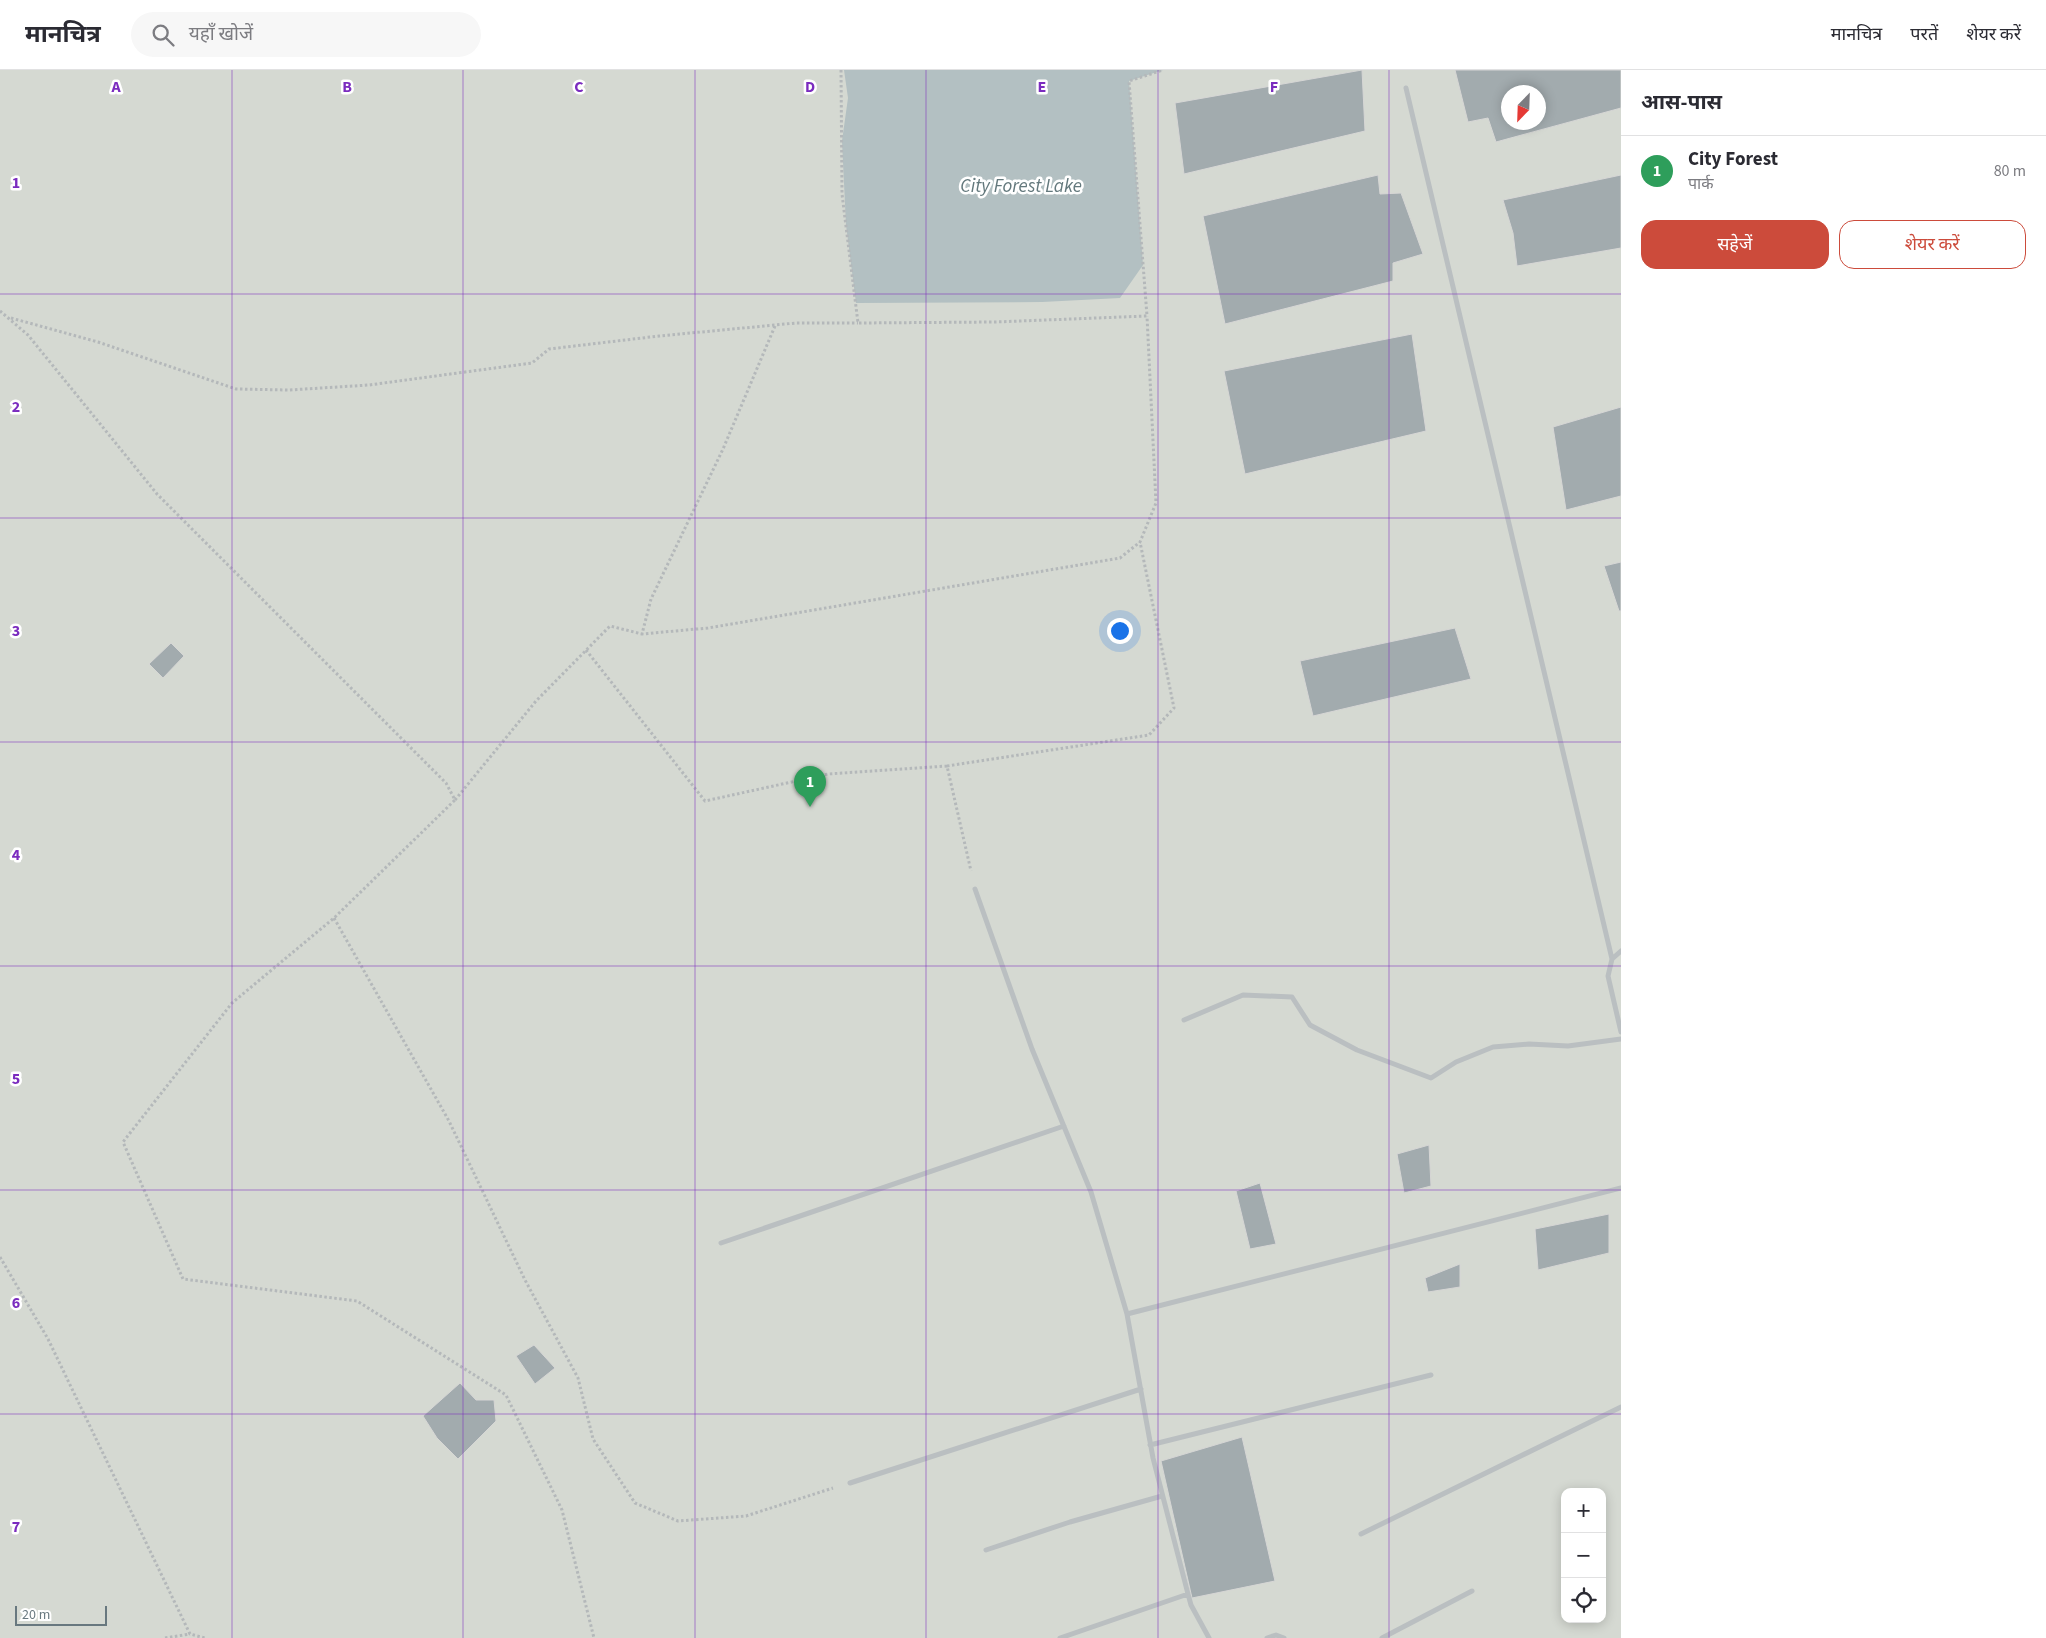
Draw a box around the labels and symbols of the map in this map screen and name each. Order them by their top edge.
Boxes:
text: A [110,76,121,98]
text: B [342,76,352,98]
text: C [574,76,584,98]
text: D [805,76,815,98]
text: E [1038,76,1046,98]
text: F [1270,76,1278,98]
north arrow [1501,85,1546,130]
text: 1 [12,172,20,194]
water label: City Forest Lake [960,173,1082,200]
text: 2 [12,396,20,418]
your location [1107,618,1133,644]
text: 3 [12,620,20,642]
pin: 1 [794,766,826,807]
text: 4 [12,844,21,866]
text: 5 [12,1068,20,1090]
text: 6 [12,1292,20,1314]
text: 7 [12,1516,20,1538]
scale bar [15,1603,108,1626]

